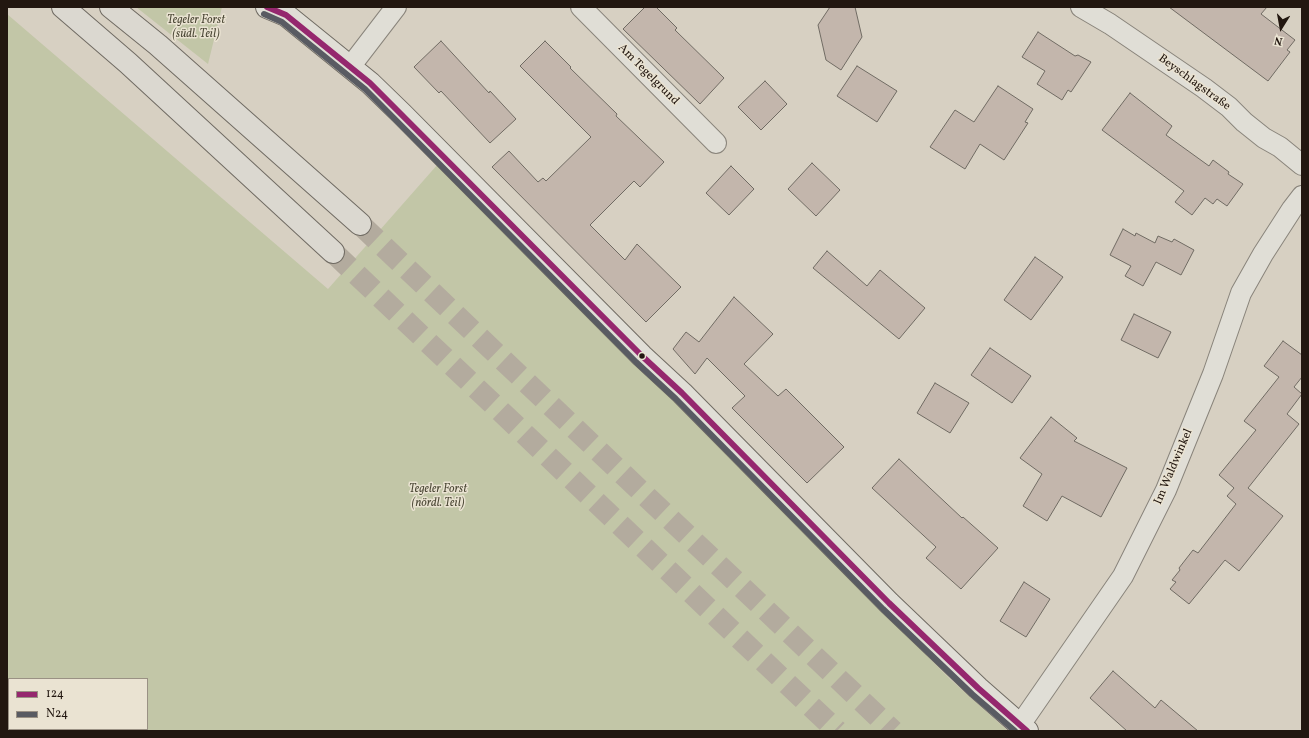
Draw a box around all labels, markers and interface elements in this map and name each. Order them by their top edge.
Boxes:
north arrow [1261,8,1301,48]
park label: Tegeler Forst (südl. Teil) [167,14,225,42]
text: N [1273,32,1284,48]
street label: Am Tegelgrund [614,41,682,109]
street label: Beyschlagstraße [1155,52,1233,114]
unlabelled marker [637,351,647,361]
street label: Im Waldwinkel [1152,427,1196,507]
park label: Tegeler Forst (nördl. Teil) [409,483,467,511]
legend [8,678,148,730]
text: 124 [46,686,64,702]
text: N24 [46,706,68,722]

